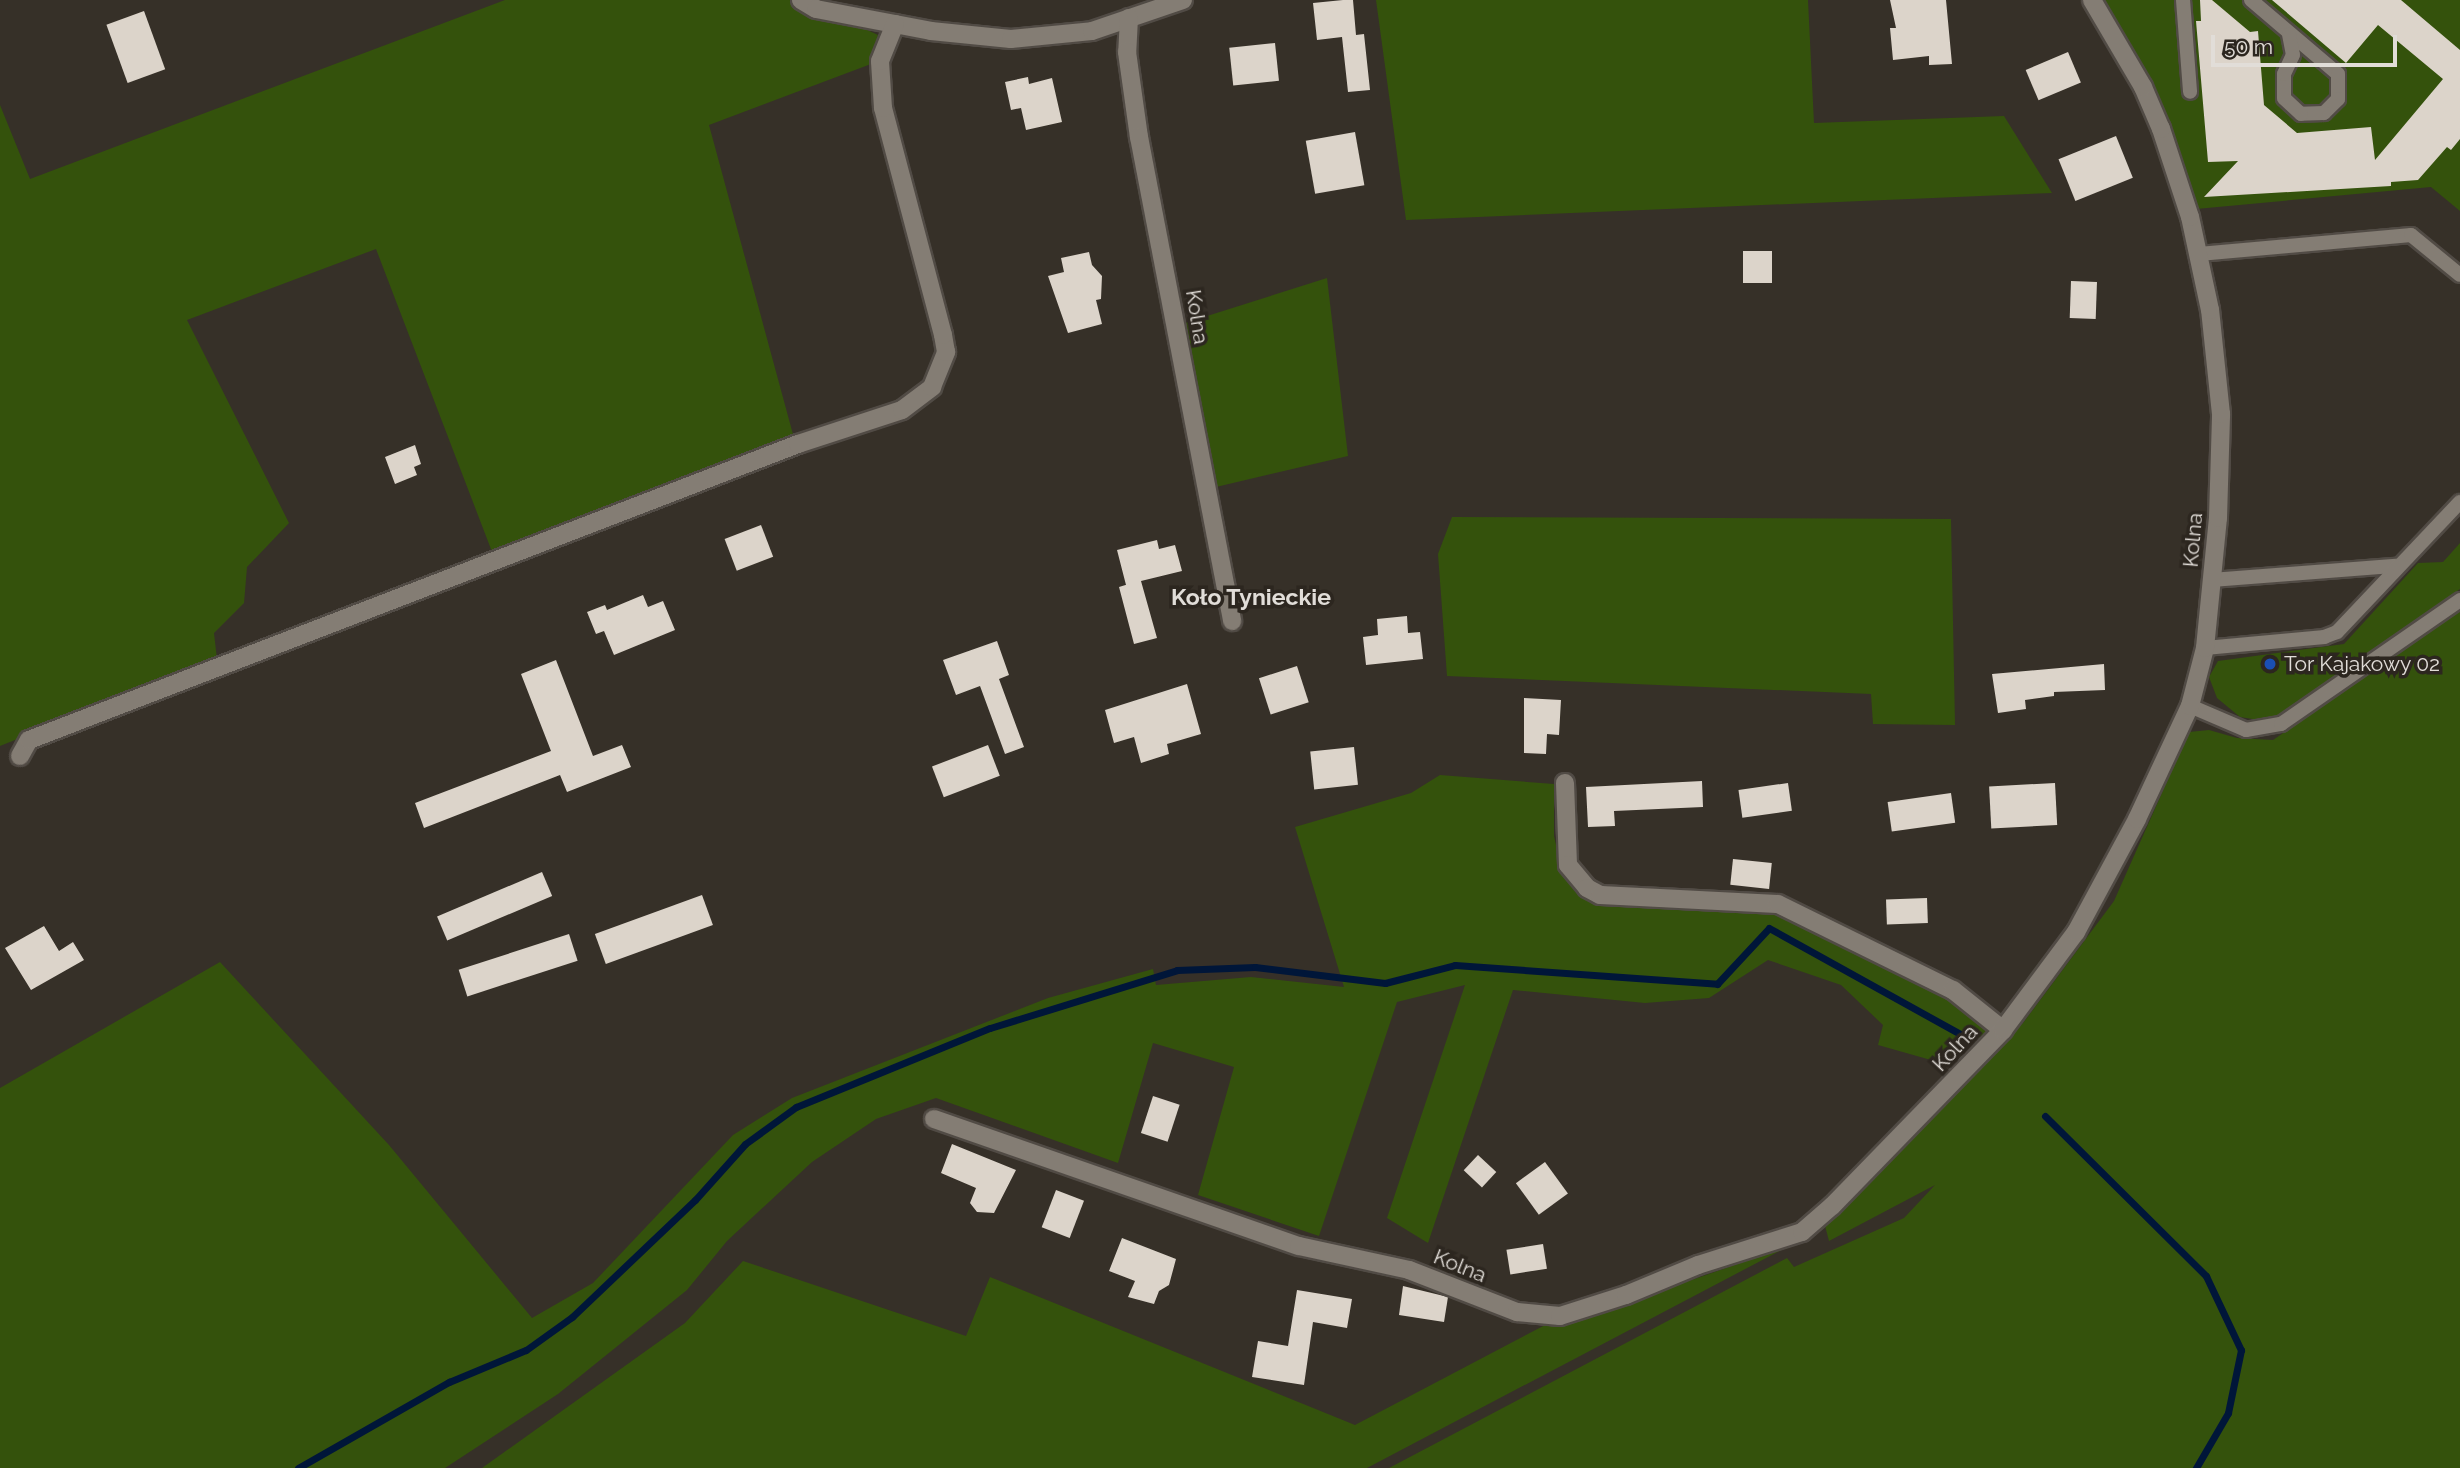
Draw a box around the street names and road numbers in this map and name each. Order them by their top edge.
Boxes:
street label: Kolna [1180,288,1214,346]
street label: Kolna [2178,512,2208,568]
street label: Kolna [1927,1019,1983,1077]
street label: Kolna [1430,1244,1490,1288]

